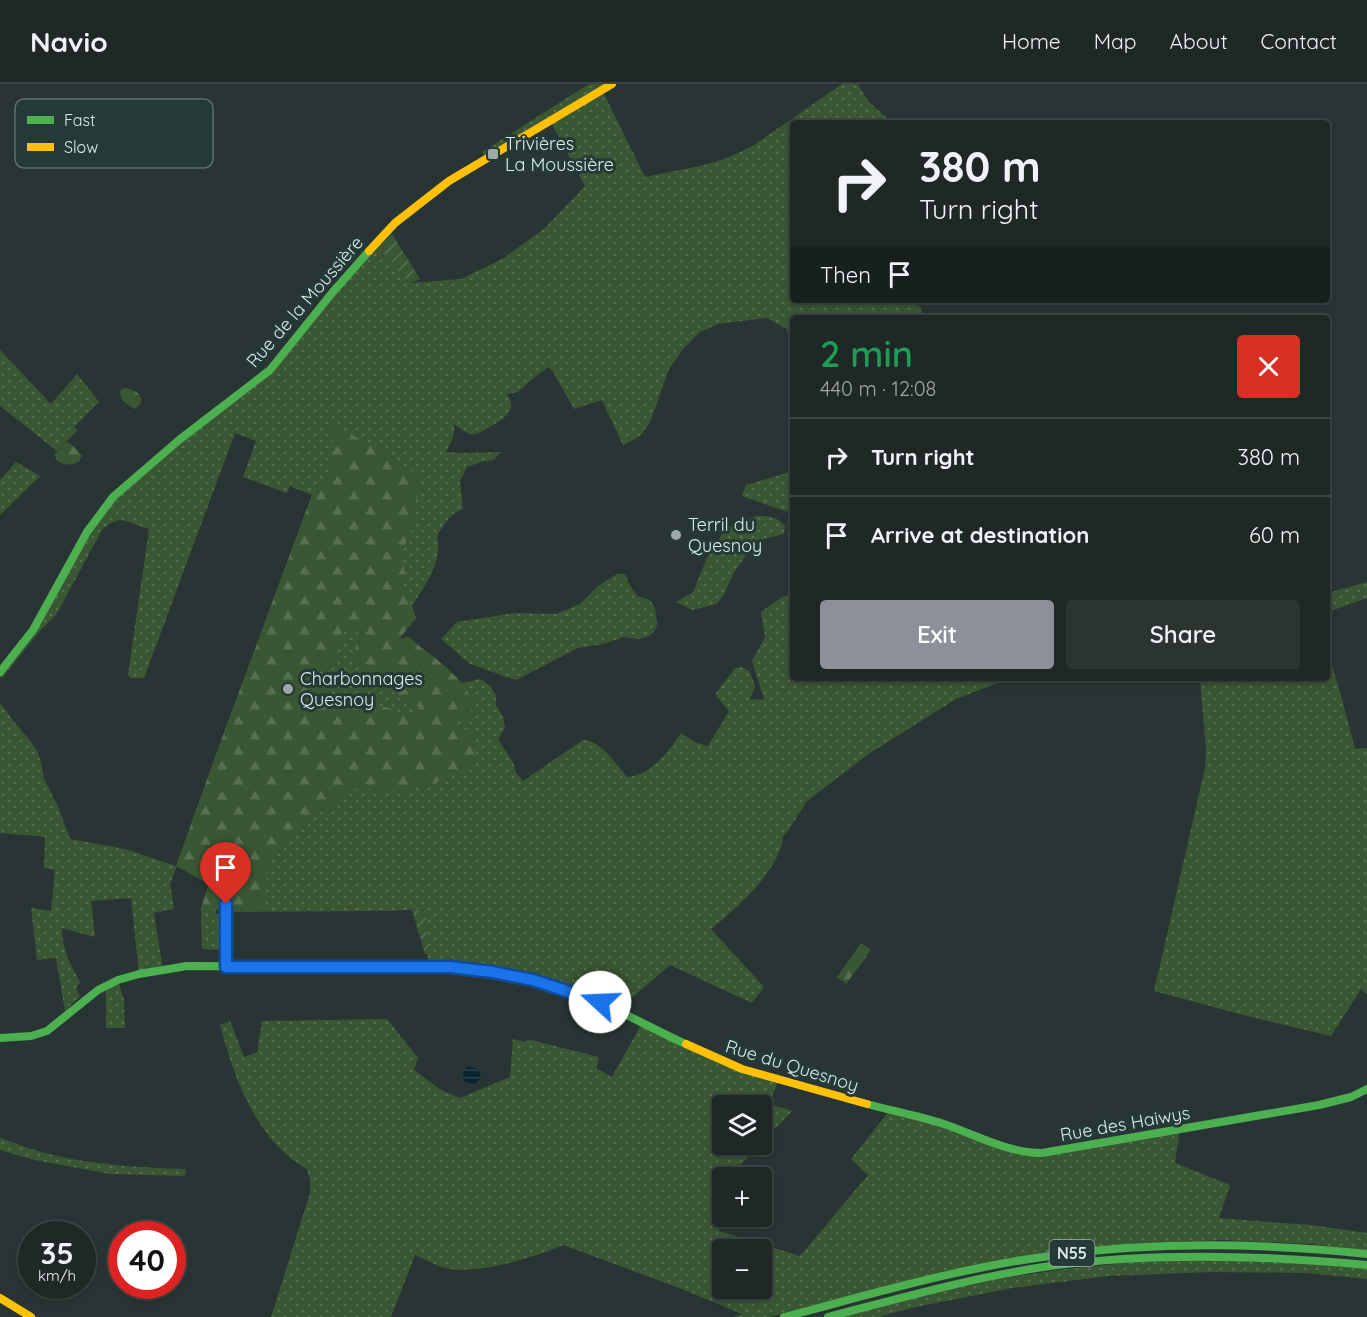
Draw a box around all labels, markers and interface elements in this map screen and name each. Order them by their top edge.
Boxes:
text: Navio [30,24,108,59]
text: Home [1002,28,1061,54]
text: Map [1094,28,1137,54]
text: About [1170,28,1228,54]
text: Contact [1261,28,1337,54]
legend [15,99,213,168]
text: Fast [64,110,95,130]
place label: Trivières La Moussière [505,132,614,176]
text: Slow [64,137,98,157]
text: 380 m [919,140,1041,193]
icon: right [820,144,898,222]
marker: Trivières La Moussière [486,147,500,161]
text: Turn right [919,192,1038,226]
street label: Rue de la Moussière [241,231,368,372]
icon: arrive [883,258,916,291]
text: Then [820,261,871,289]
text: 2 min [820,331,913,376]
button: close [1237,335,1300,398]
text: 440 m · 12:08 [820,376,936,401]
icon: right [820,441,853,474]
text: Turn right [871,443,975,471]
text: 380 m [1237,443,1300,471]
place label: Terril du Quesnoy [688,513,762,557]
icon: arrive [820,519,853,552]
text: Arrive at destination [871,521,1089,549]
text: 60 m [1249,521,1300,549]
marker: Terril du Quesnoy [669,528,683,542]
button: Exit [820,600,1054,669]
button: Share [1066,600,1300,669]
place label: Charbonnages Quesnoy [300,667,423,711]
marker: Charbonnages Quesnoy [281,682,295,696]
pin [200,842,251,904]
icon: arrive [209,851,242,884]
position arrow [568,970,632,1034]
street label: Rue du Quesnoy [723,1034,861,1097]
map controls [712,1095,772,1299]
button: layers [712,1095,772,1155]
street label: Rue des Haiwys [1058,1101,1192,1146]
button: + [712,1167,772,1227]
speed limit sign: 40 [108,1221,186,1299]
text: 35 [40,1234,74,1272]
button: − [712,1239,772,1299]
road number: N55 [1050,1240,1094,1266]
text: km/h [38,1266,76,1285]

